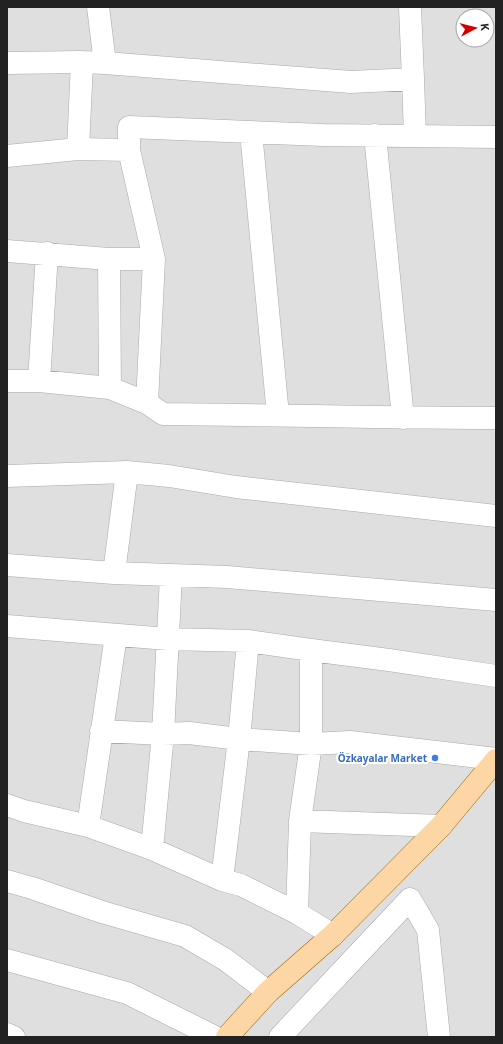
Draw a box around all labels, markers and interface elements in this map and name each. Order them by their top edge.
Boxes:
north arrow [455,8,495,48]
text: K [478,22,493,32]
place label: Özkayalar Market [338,751,428,765]
marker: Özkayalar Market [430,753,440,763]

